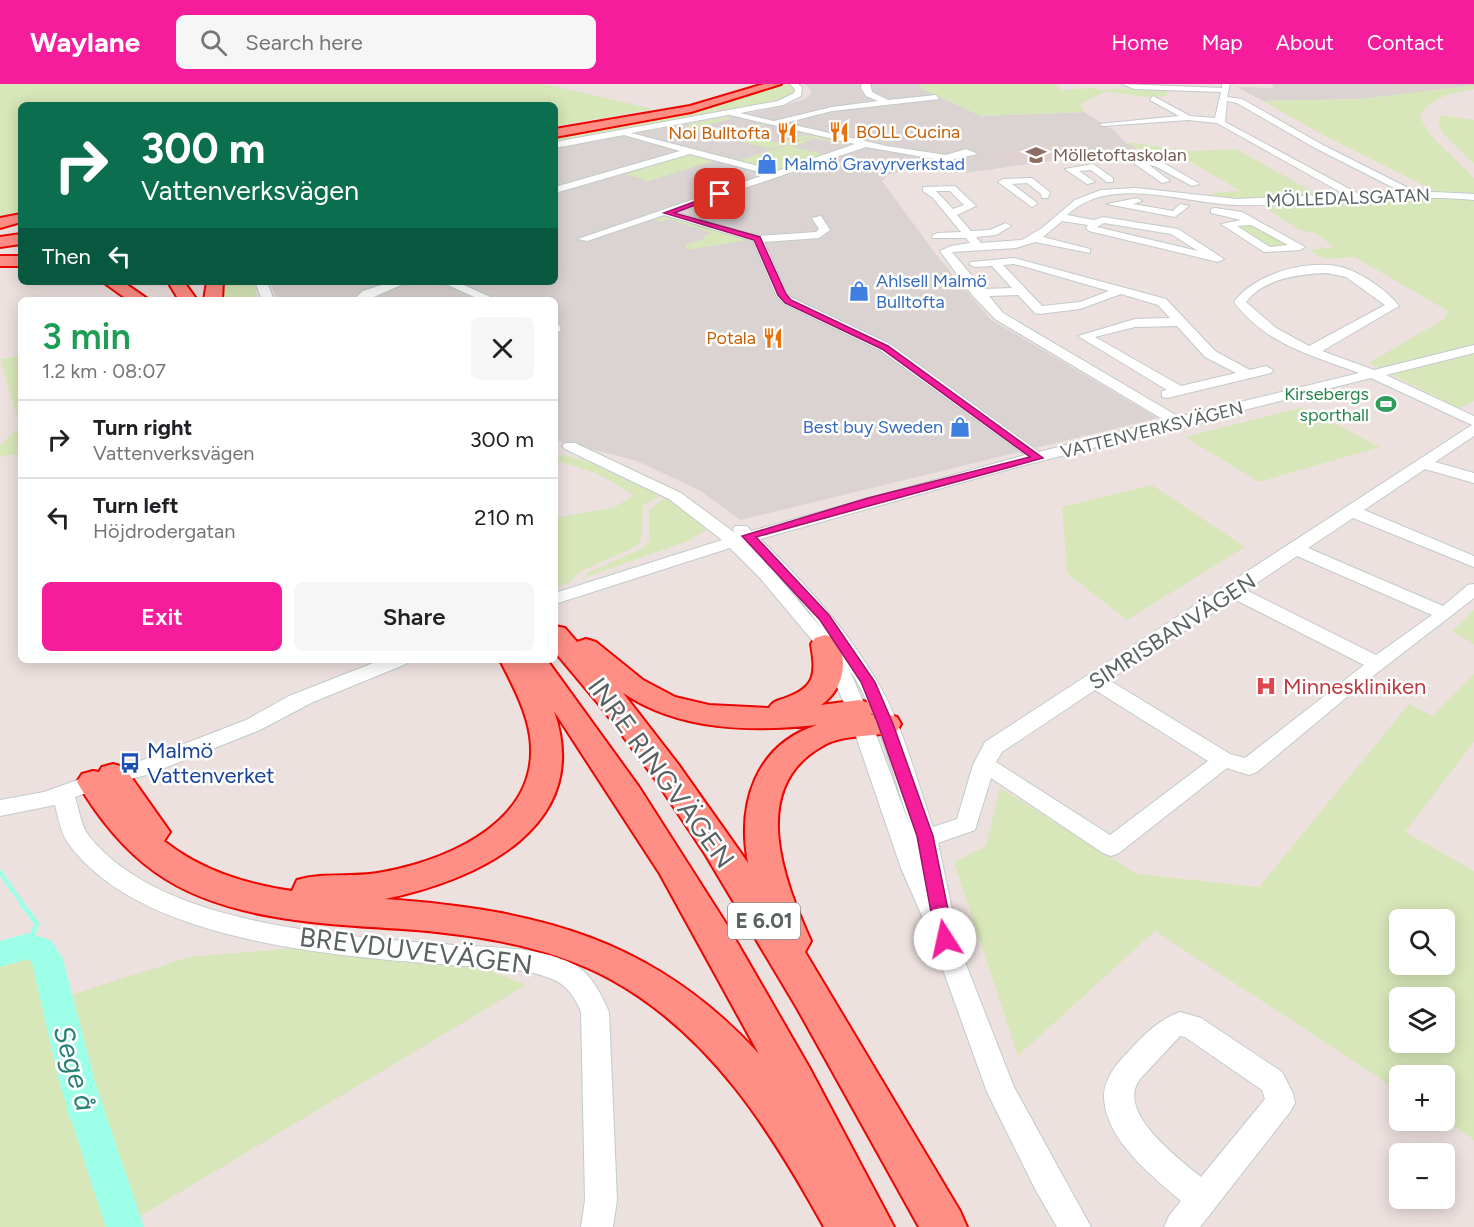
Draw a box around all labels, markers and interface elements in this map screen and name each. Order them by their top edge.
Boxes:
search box [176,15,596,69]
text: Waylane [30,25,140,59]
icon: search [197,26,230,59]
text: Search here [245,29,363,56]
text: Home [1112,30,1169,55]
text: Map [1202,30,1243,55]
text: About [1276,30,1334,55]
text: Contact [1367,30,1444,55]
restaurant icon: BOLL Cucina [827,120,851,144]
restaurant icon: Noi Bulltofta [775,121,799,145]
place label: BOLL Cucina [856,121,960,143]
place label: Noi Bulltofta [668,122,770,144]
text: 300 m [141,123,265,174]
icon: right [42,126,120,204]
school or university icon: Mölletoftaskolan [1024,143,1048,167]
place label: Mölletoftaskolan [1053,144,1187,166]
shop icon: Malmö Gravyrverkstad [755,152,779,176]
place label: Malmö Gravyrverkstad [784,153,965,175]
pin [694,168,745,219]
text: Vattenverksvägen [141,174,359,207]
icon: arrive [703,177,736,210]
street label: MÖLLEDALSGATAN [1266,184,1430,212]
icon: left [103,240,136,273]
text: Then [42,243,91,270]
place label: Ahlsell Malmö Bulltofta [876,270,987,313]
shop icon: Ahlsell Malmö Bulltofta [847,279,871,303]
text: 3 min [42,315,131,358]
button: close [471,317,534,380]
restaurant icon: Potala [761,326,785,350]
place label: Potala [706,327,756,349]
text: 1.2 km · 08:07 [42,359,166,383]
place label: Kirsebergs sporthall [1284,383,1369,426]
sports icon: Kirsebergs sporthall [1374,392,1398,416]
street label: VATTENVERKSVÄGEN [1058,397,1246,463]
text: Turn right [93,414,192,441]
shop icon: Best buy Sweden [948,415,972,439]
place label: Best buy Sweden [803,416,943,438]
icon: right [42,423,75,456]
text: 300 m [470,426,534,453]
text: Vattenverksvägen [93,441,255,465]
text: Turn left [93,492,179,519]
icon: left [42,501,75,534]
text: 210 m [474,504,534,531]
text: Höjdrodergatan [93,519,235,543]
street label: SIMRISBANVÄGEN [1084,567,1261,695]
button: Exit [42,582,282,651]
button: Share [294,582,534,651]
street label: INRE RINGVÄGEN [581,671,742,875]
place label: Minneskliniken [1283,673,1426,700]
hospital icon: Minneskliniken [1254,674,1278,698]
place label: Malmö Vattenverket [147,737,275,789]
bus stop icon: Malmö Vattenverket [118,751,142,775]
road number: E 6.01 [728,903,800,939]
position arrow [913,907,977,971]
map controls [1389,909,1455,1209]
button: search [1389,909,1455,975]
street label: BREVDUVEVÄGEN [298,920,535,981]
button: layers [1389,987,1455,1053]
water label: Sege å [47,1021,103,1115]
button: + [1389,1065,1455,1131]
button: − [1389,1143,1455,1209]

